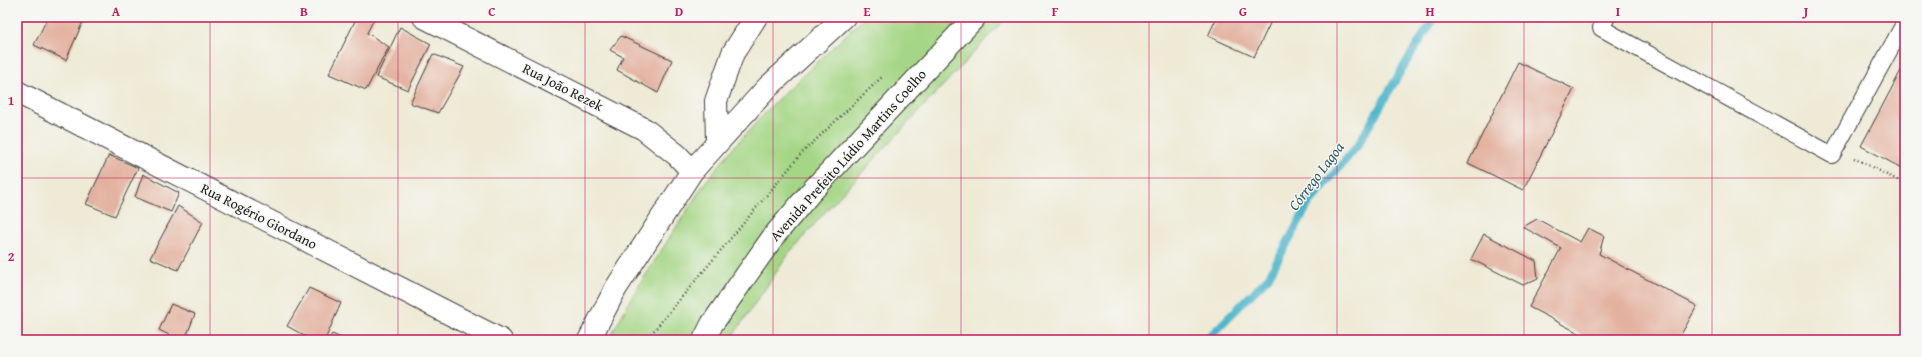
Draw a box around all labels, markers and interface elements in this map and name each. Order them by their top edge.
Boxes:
text: A [112,2,121,21]
text: B [300,2,308,21]
text: C [488,2,496,21]
text: D [675,2,683,21]
text: E [864,2,871,21]
text: F [1052,2,1059,21]
text: G [1239,2,1247,21]
text: H [1425,2,1435,21]
text: I [1616,2,1620,21]
text: J [1802,2,1809,21]
street label: Rua João Rezek [519,58,608,116]
street label: Avenida Prefeito Lúdio Martins Coelho [765,65,931,245]
text: 1 [8,91,14,110]
water label: Córrego Lagoa [1283,137,1349,215]
street label: Rua Rogério Giordano [197,178,321,254]
text: 2 [8,247,15,266]

